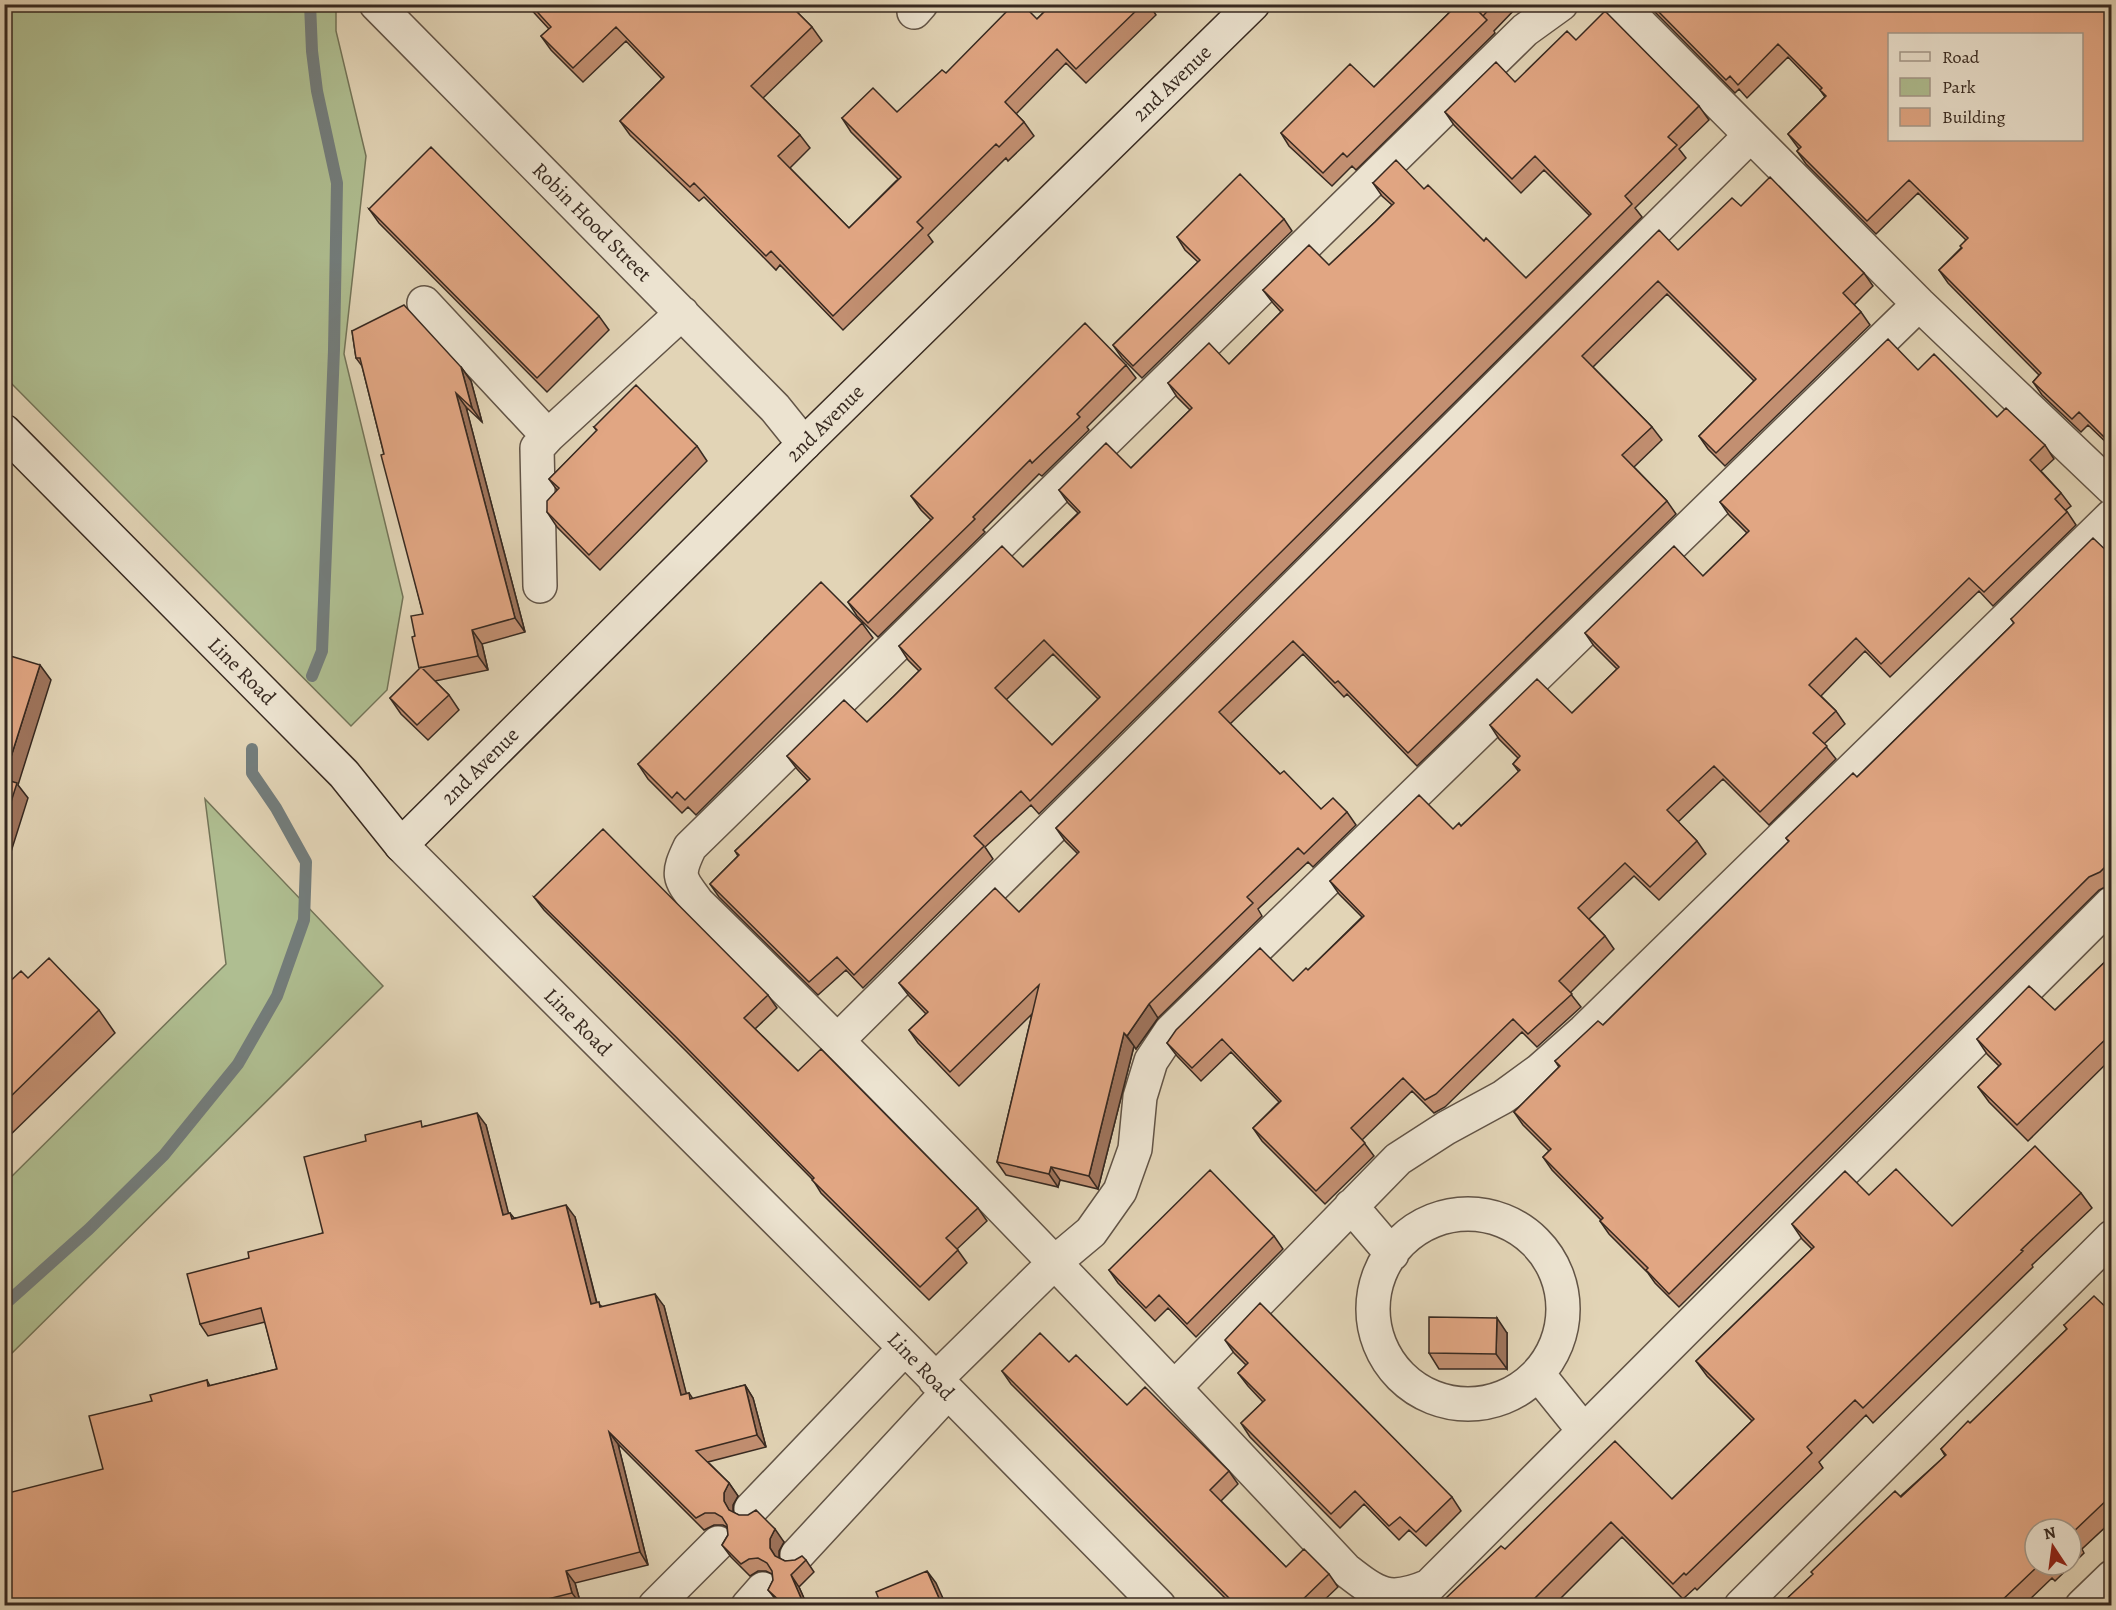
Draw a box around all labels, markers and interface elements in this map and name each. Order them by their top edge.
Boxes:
legend [1888,33,2083,141]
street label: 2nd Avenue [1126,38,1218,128]
text: Road [1942,45,1980,69]
text: Park [1942,75,1976,99]
text: Building [1942,105,2006,129]
street label: Robin Hood Street [526,156,658,288]
street label: 2nd Avenue [780,378,870,468]
street label: Line Road [202,631,283,712]
street label: 2nd Avenue [435,721,525,811]
street label: Line Road [538,982,619,1063]
street label: Line Road [881,1326,961,1407]
north arrow [2023,1517,2083,1577]
text: N [2042,1521,2058,1545]

